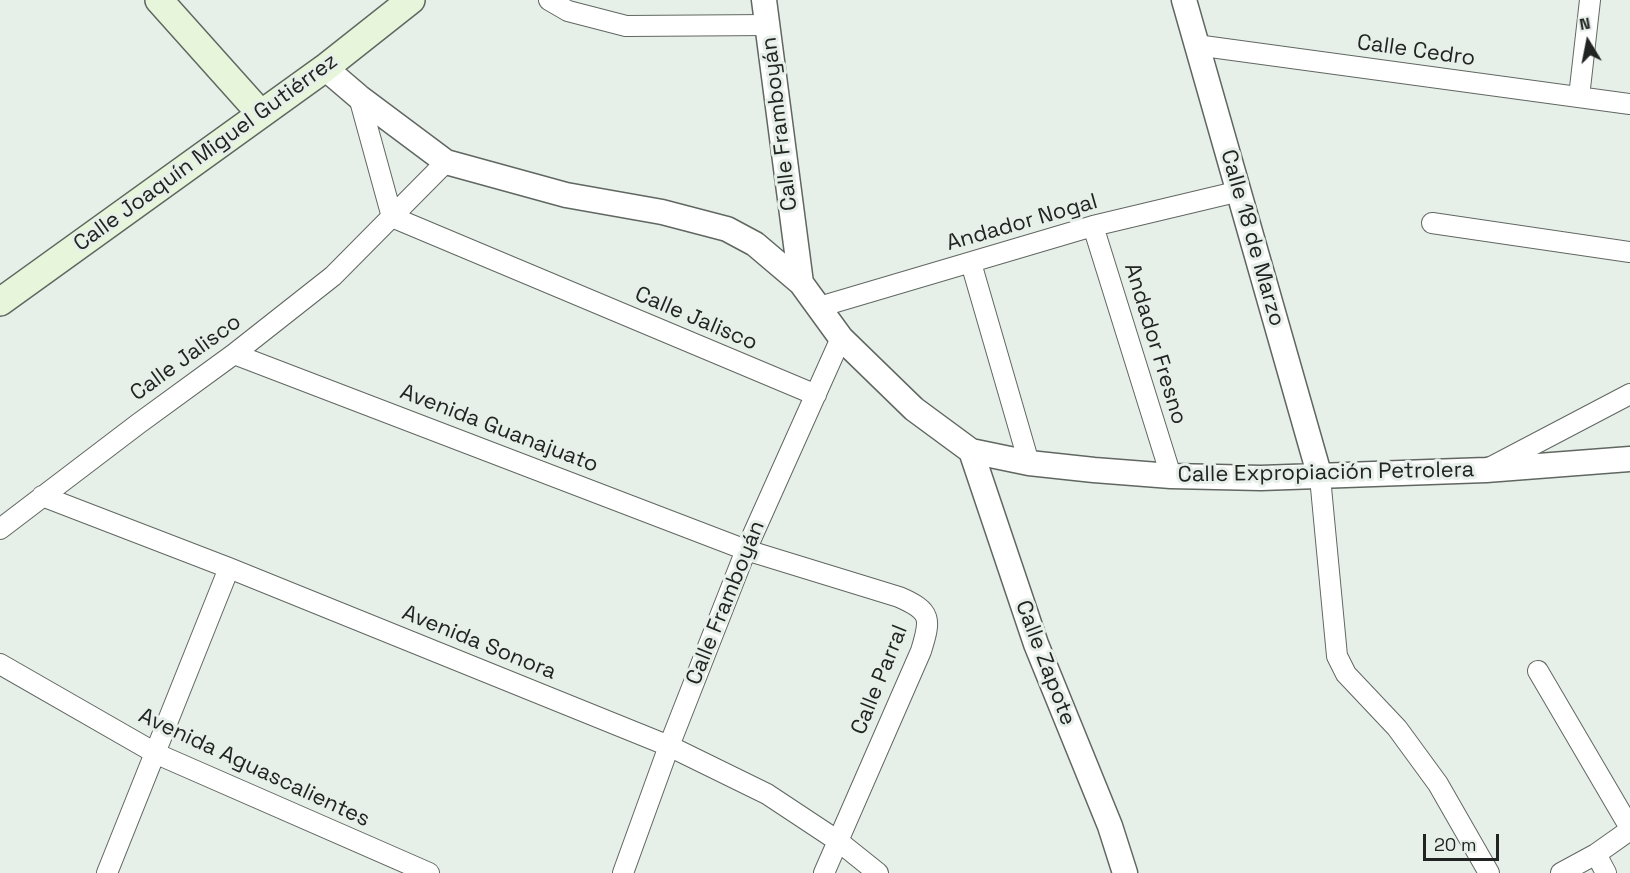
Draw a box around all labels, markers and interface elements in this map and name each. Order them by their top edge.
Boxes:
north arrow [1558,12,1618,72]
text: N [1578,13,1592,35]
street label: Calle Cedro [1355,30,1477,72]
street label: Calle Framboyán [756,36,804,212]
street label: Calle Joaquín Miguel Gutiérrez [69,48,343,258]
street label: Calle 18 de Marzo [1214,147,1290,329]
street label: Andador Nogal [943,189,1101,257]
street label: Andador Fresno [1118,260,1192,428]
street label: Calle Jalisco [631,281,761,357]
street label: Calle Jalisco [125,309,247,407]
street label: Avenida Guanajuato [396,379,602,479]
street label: Calle Expropiación Petrolera [1178,457,1474,489]
street label: Calle Framboyán [681,517,771,689]
street label: Calle Zapote [1009,597,1081,729]
street label: Avenida Sonora [398,600,560,686]
street label: Calle Parral [846,621,914,739]
street label: Avenida Aguascalientes [134,703,374,833]
scale bar [1426,822,1502,860]
text: 20 m [1434,833,1477,856]

